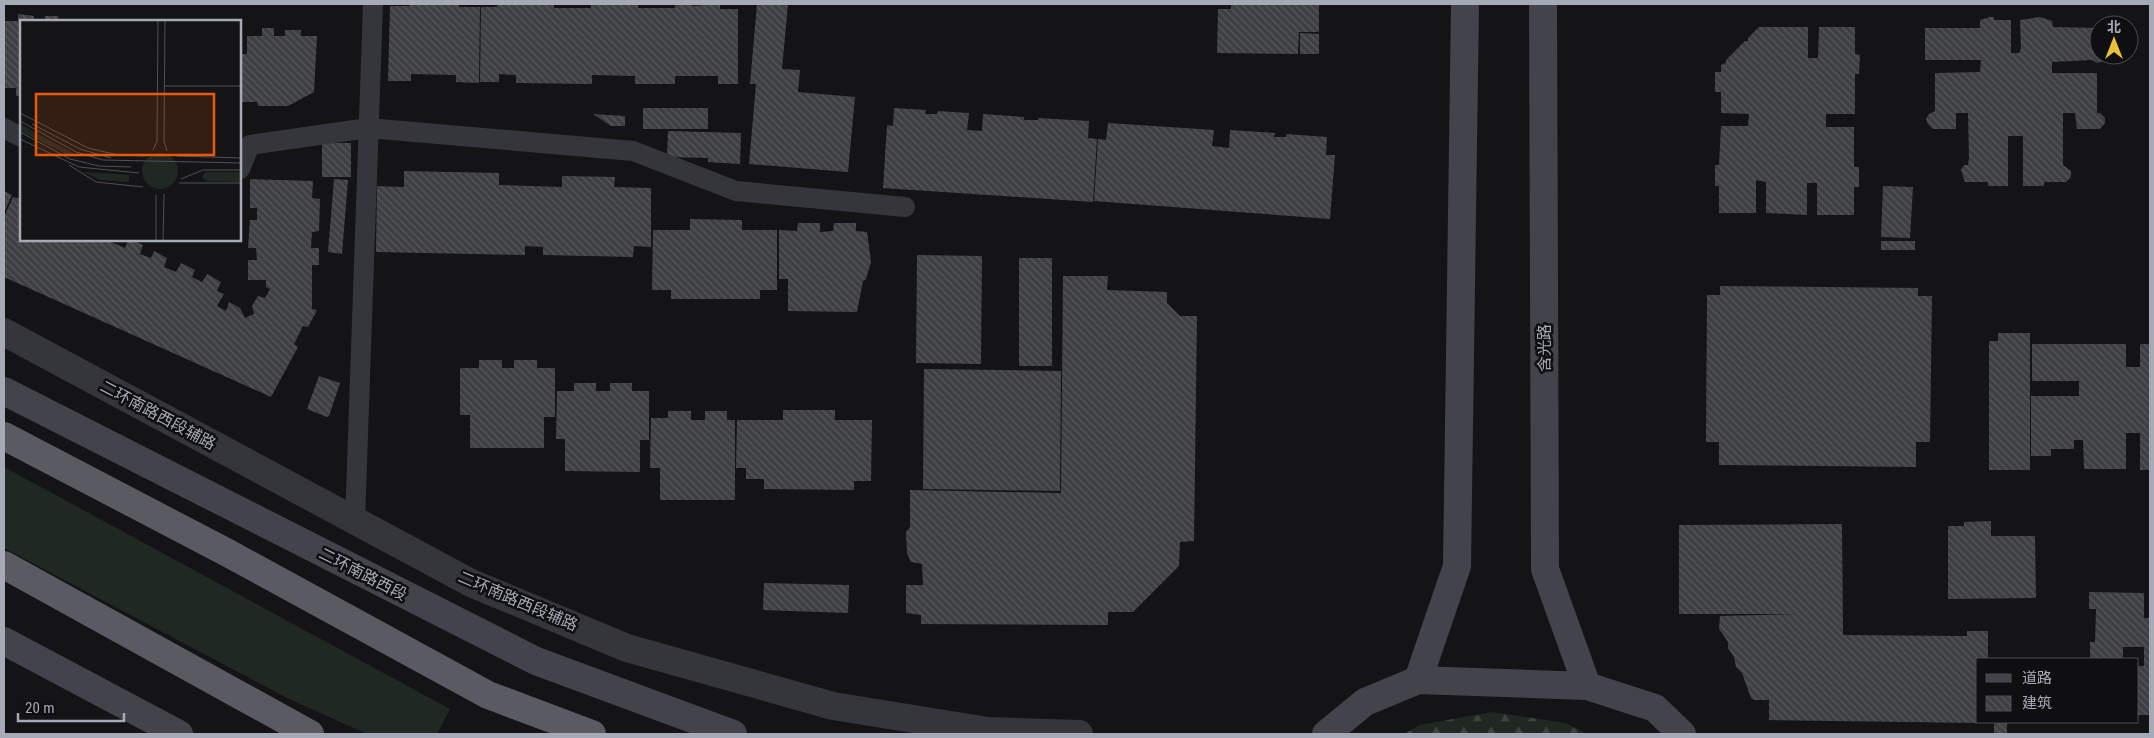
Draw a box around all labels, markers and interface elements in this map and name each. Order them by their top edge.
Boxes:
north arrow [2089,15,2139,65]
text: 北 [2107,19,2121,35]
inset map [20,20,241,241]
street label: 含光路 [1535,324,1554,372]
street label: 二环南路西段辅路 [97,377,219,453]
street label: 二环南路西段 [316,544,410,604]
street label: 二环南路西段辅路 [455,567,581,635]
legend [1976,658,2139,723]
text: 道路 [2022,669,2052,687]
scale bar [18,690,124,722]
text: 建筑 [2022,694,2052,712]
text: 20 m [25,699,55,717]

